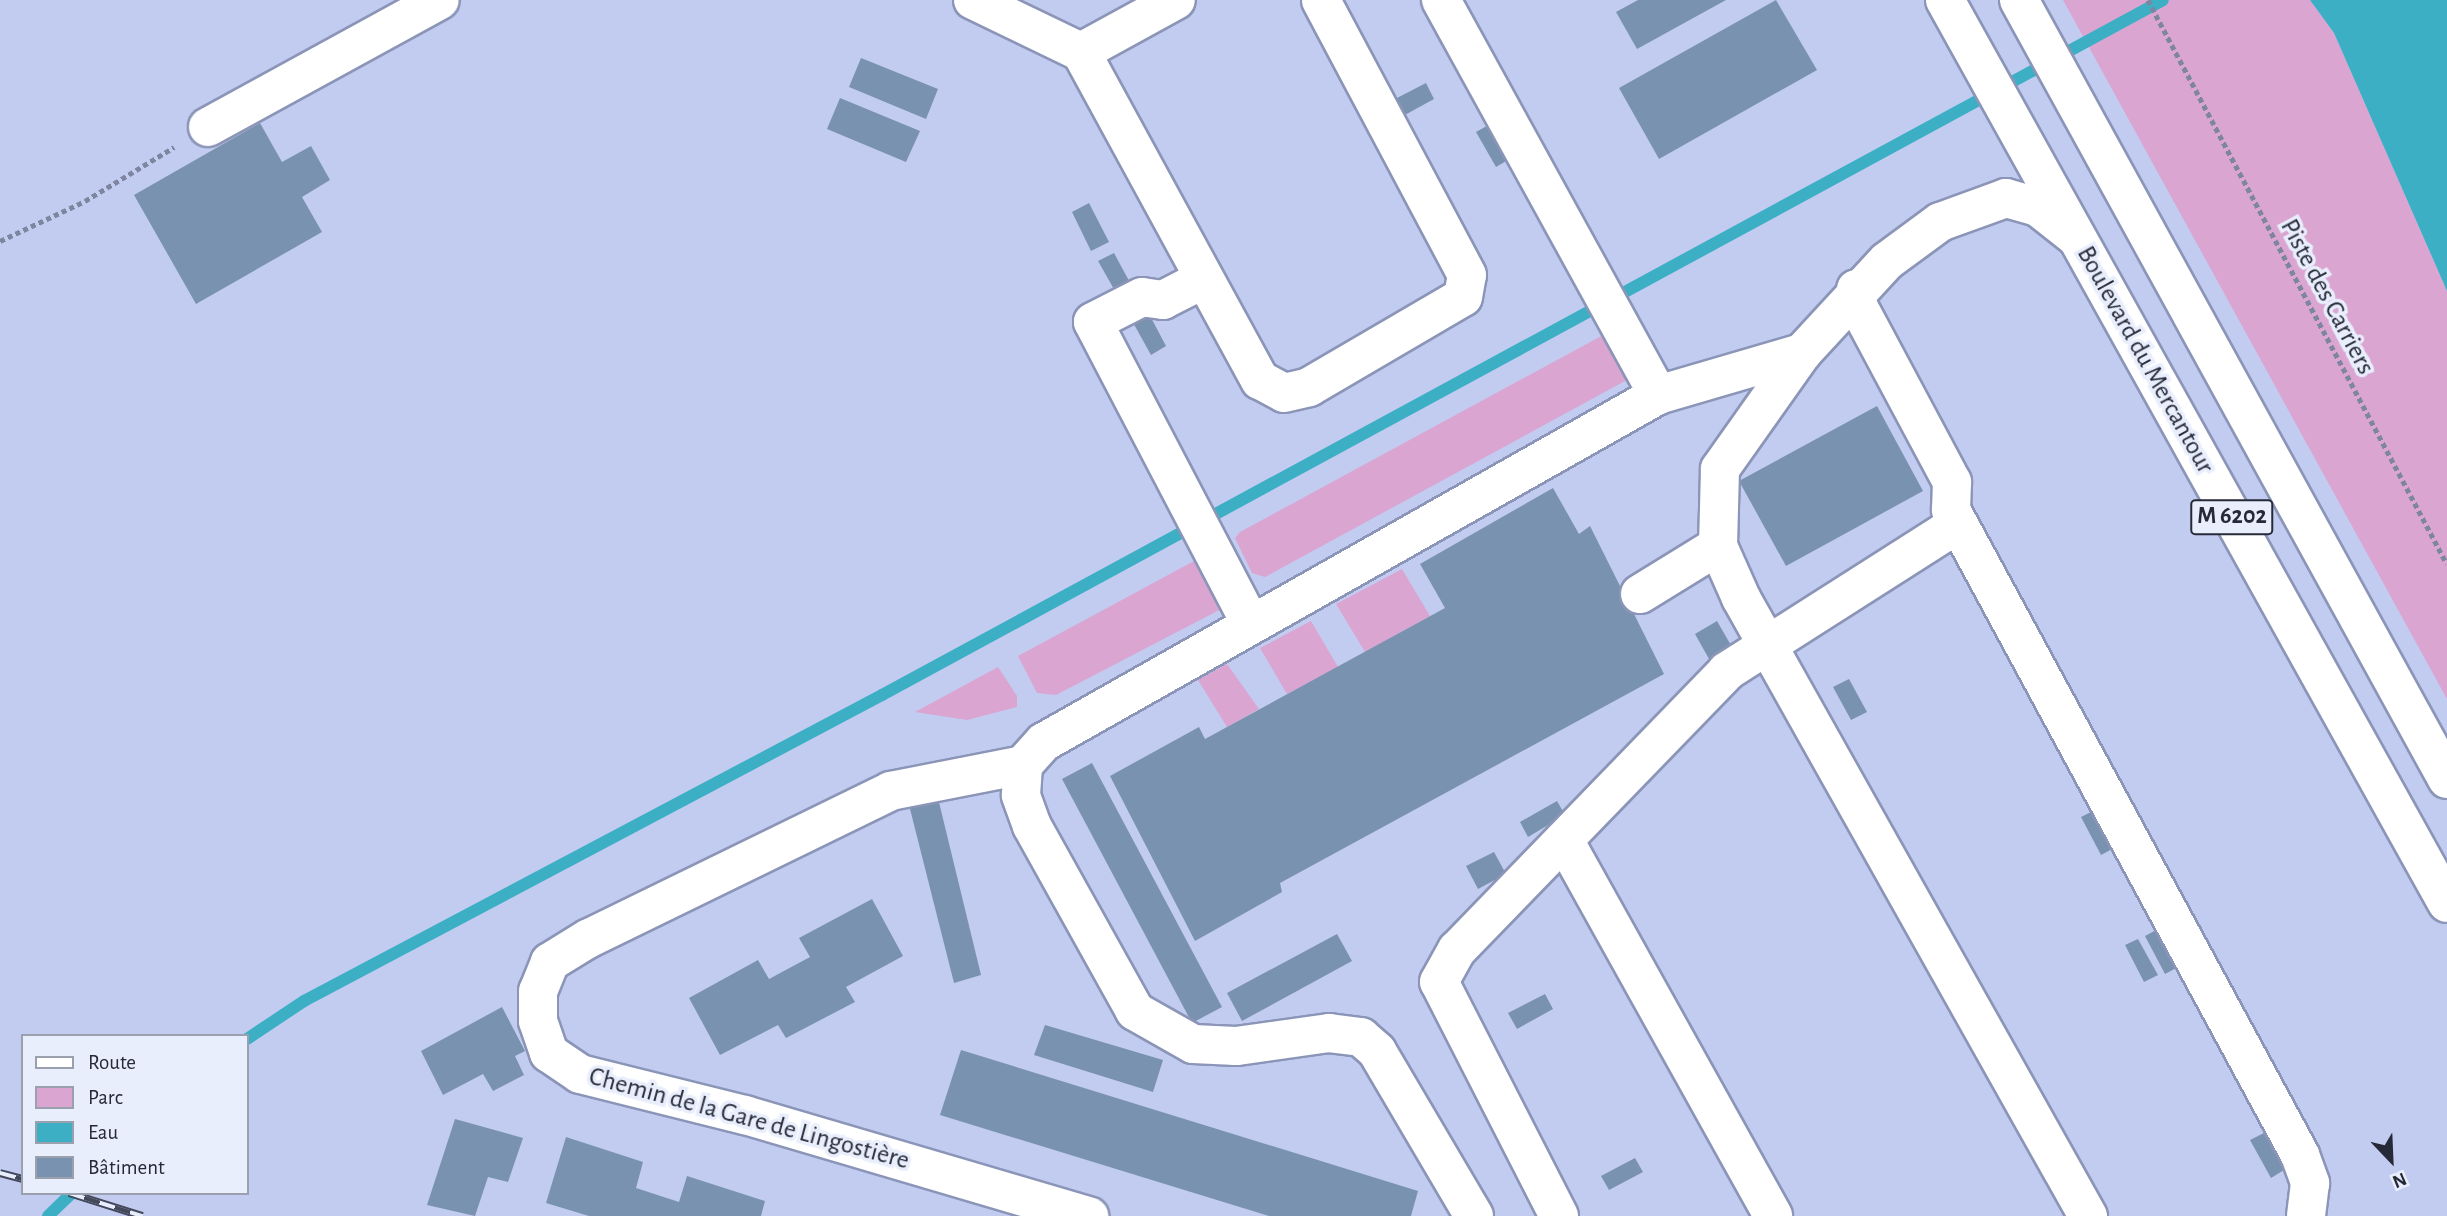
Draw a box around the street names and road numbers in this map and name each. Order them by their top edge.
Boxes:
street label: Piste des Carriers [2273,214,2381,380]
street label: Boulevard du Mercantour [2070,241,2220,479]
road number: M 6202 [2190,496,2274,538]
street label: Chemin de la Gare de Lingostière [585,1061,913,1177]

